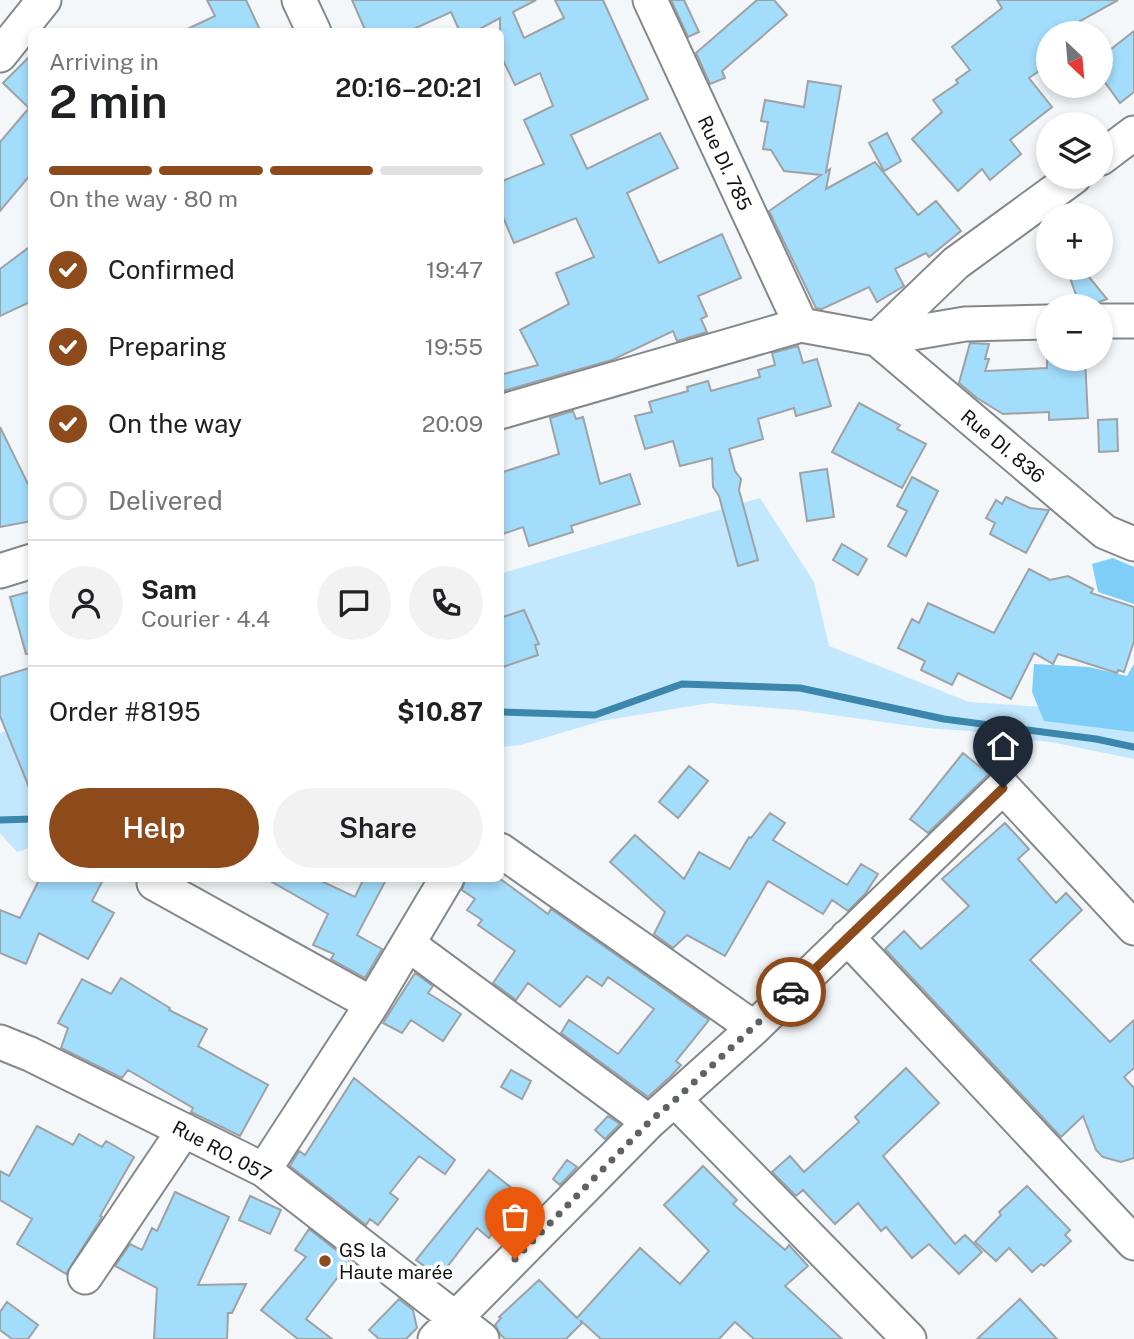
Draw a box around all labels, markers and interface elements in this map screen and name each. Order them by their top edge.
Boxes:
north arrow [1036,21,1113,98]
map controls [1036,21,1113,371]
text: Arriving in [49,48,159,75]
text: 20:16–20:21 [335,72,483,103]
text: 2 min [49,74,168,128]
street label: Rue DI. 785 [694,112,756,214]
button: layers [1036,112,1113,189]
text: On the way · 80 m [49,185,238,212]
button: + [1036,203,1113,280]
icon: check [49,251,87,289]
text: Confirmed [108,254,235,285]
text: 19:47 [426,256,483,283]
button: − [1036,294,1113,371]
icon: check [49,328,87,366]
text: Preparing [108,331,227,362]
text: 19:55 [425,333,483,360]
icon: check [49,405,87,443]
street label: Rue DI. 836 [957,405,1049,487]
text: On the way [108,408,242,439]
text: 20:09 [422,410,483,437]
text: Delivered [108,485,223,516]
button: person [49,566,123,640]
button: chat [317,566,391,640]
button: phone [409,566,483,640]
text: Sam [141,574,197,605]
text: Courier · 4.4 [141,605,270,632]
text: Order #8195 [49,696,201,727]
text: $10.87 [397,696,483,727]
pin [973,716,1033,788]
icon: home [984,727,1022,765]
button: Help [49,788,259,868]
button: Share [273,788,483,868]
courier [756,957,826,1027]
icon: car [772,973,810,1011]
street label: Rue RO. 057 [169,1116,275,1186]
pin [485,1187,545,1259]
icon: bag [496,1198,534,1236]
place label: GS la Haute marée [339,1239,453,1283]
marker: GS la Haute marée [317,1253,333,1269]

